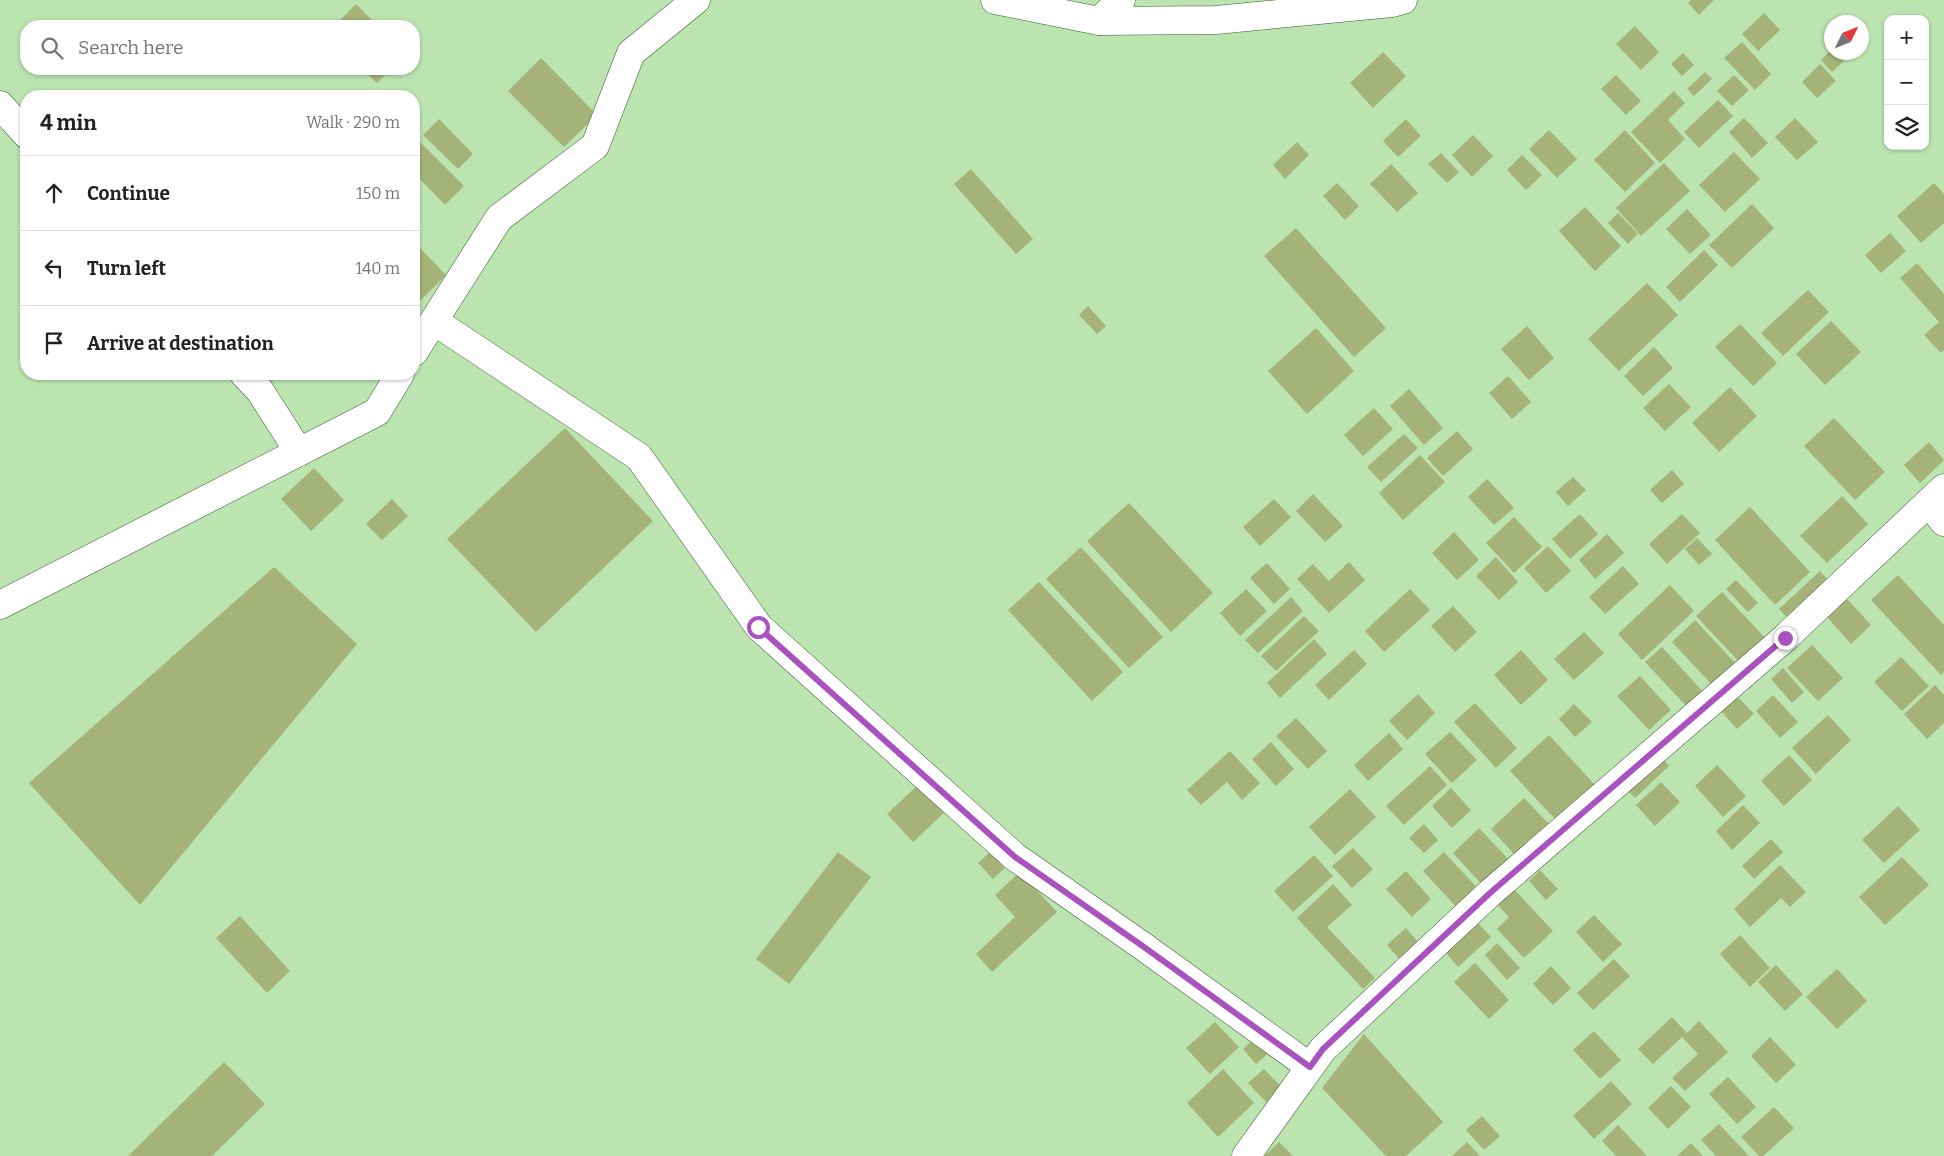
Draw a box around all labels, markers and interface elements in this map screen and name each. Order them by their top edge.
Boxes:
north arrow [1824,15,1869,60]
map controls [1884,15,1929,150]
button: + [1884,15,1929,60]
search box [20,20,420,75]
icon: search [38,34,66,62]
text: Search here [78,36,183,59]
button: − [1884,60,1929,105]
button: layers [1884,105,1929,150]
text: 4 min [40,110,97,136]
text: Walk · 290 m [306,113,400,132]
icon: ahead [40,179,68,207]
text: Continue [87,182,170,205]
text: 150 m [356,184,400,203]
icon: left [40,254,68,282]
text: Turn left [87,257,166,280]
text: 140 m [355,259,400,278]
icon: arrive [40,329,68,357]
text: Arrive at destination [87,332,274,355]
route start [747,616,770,639]
route end [1774,627,1797,650]

